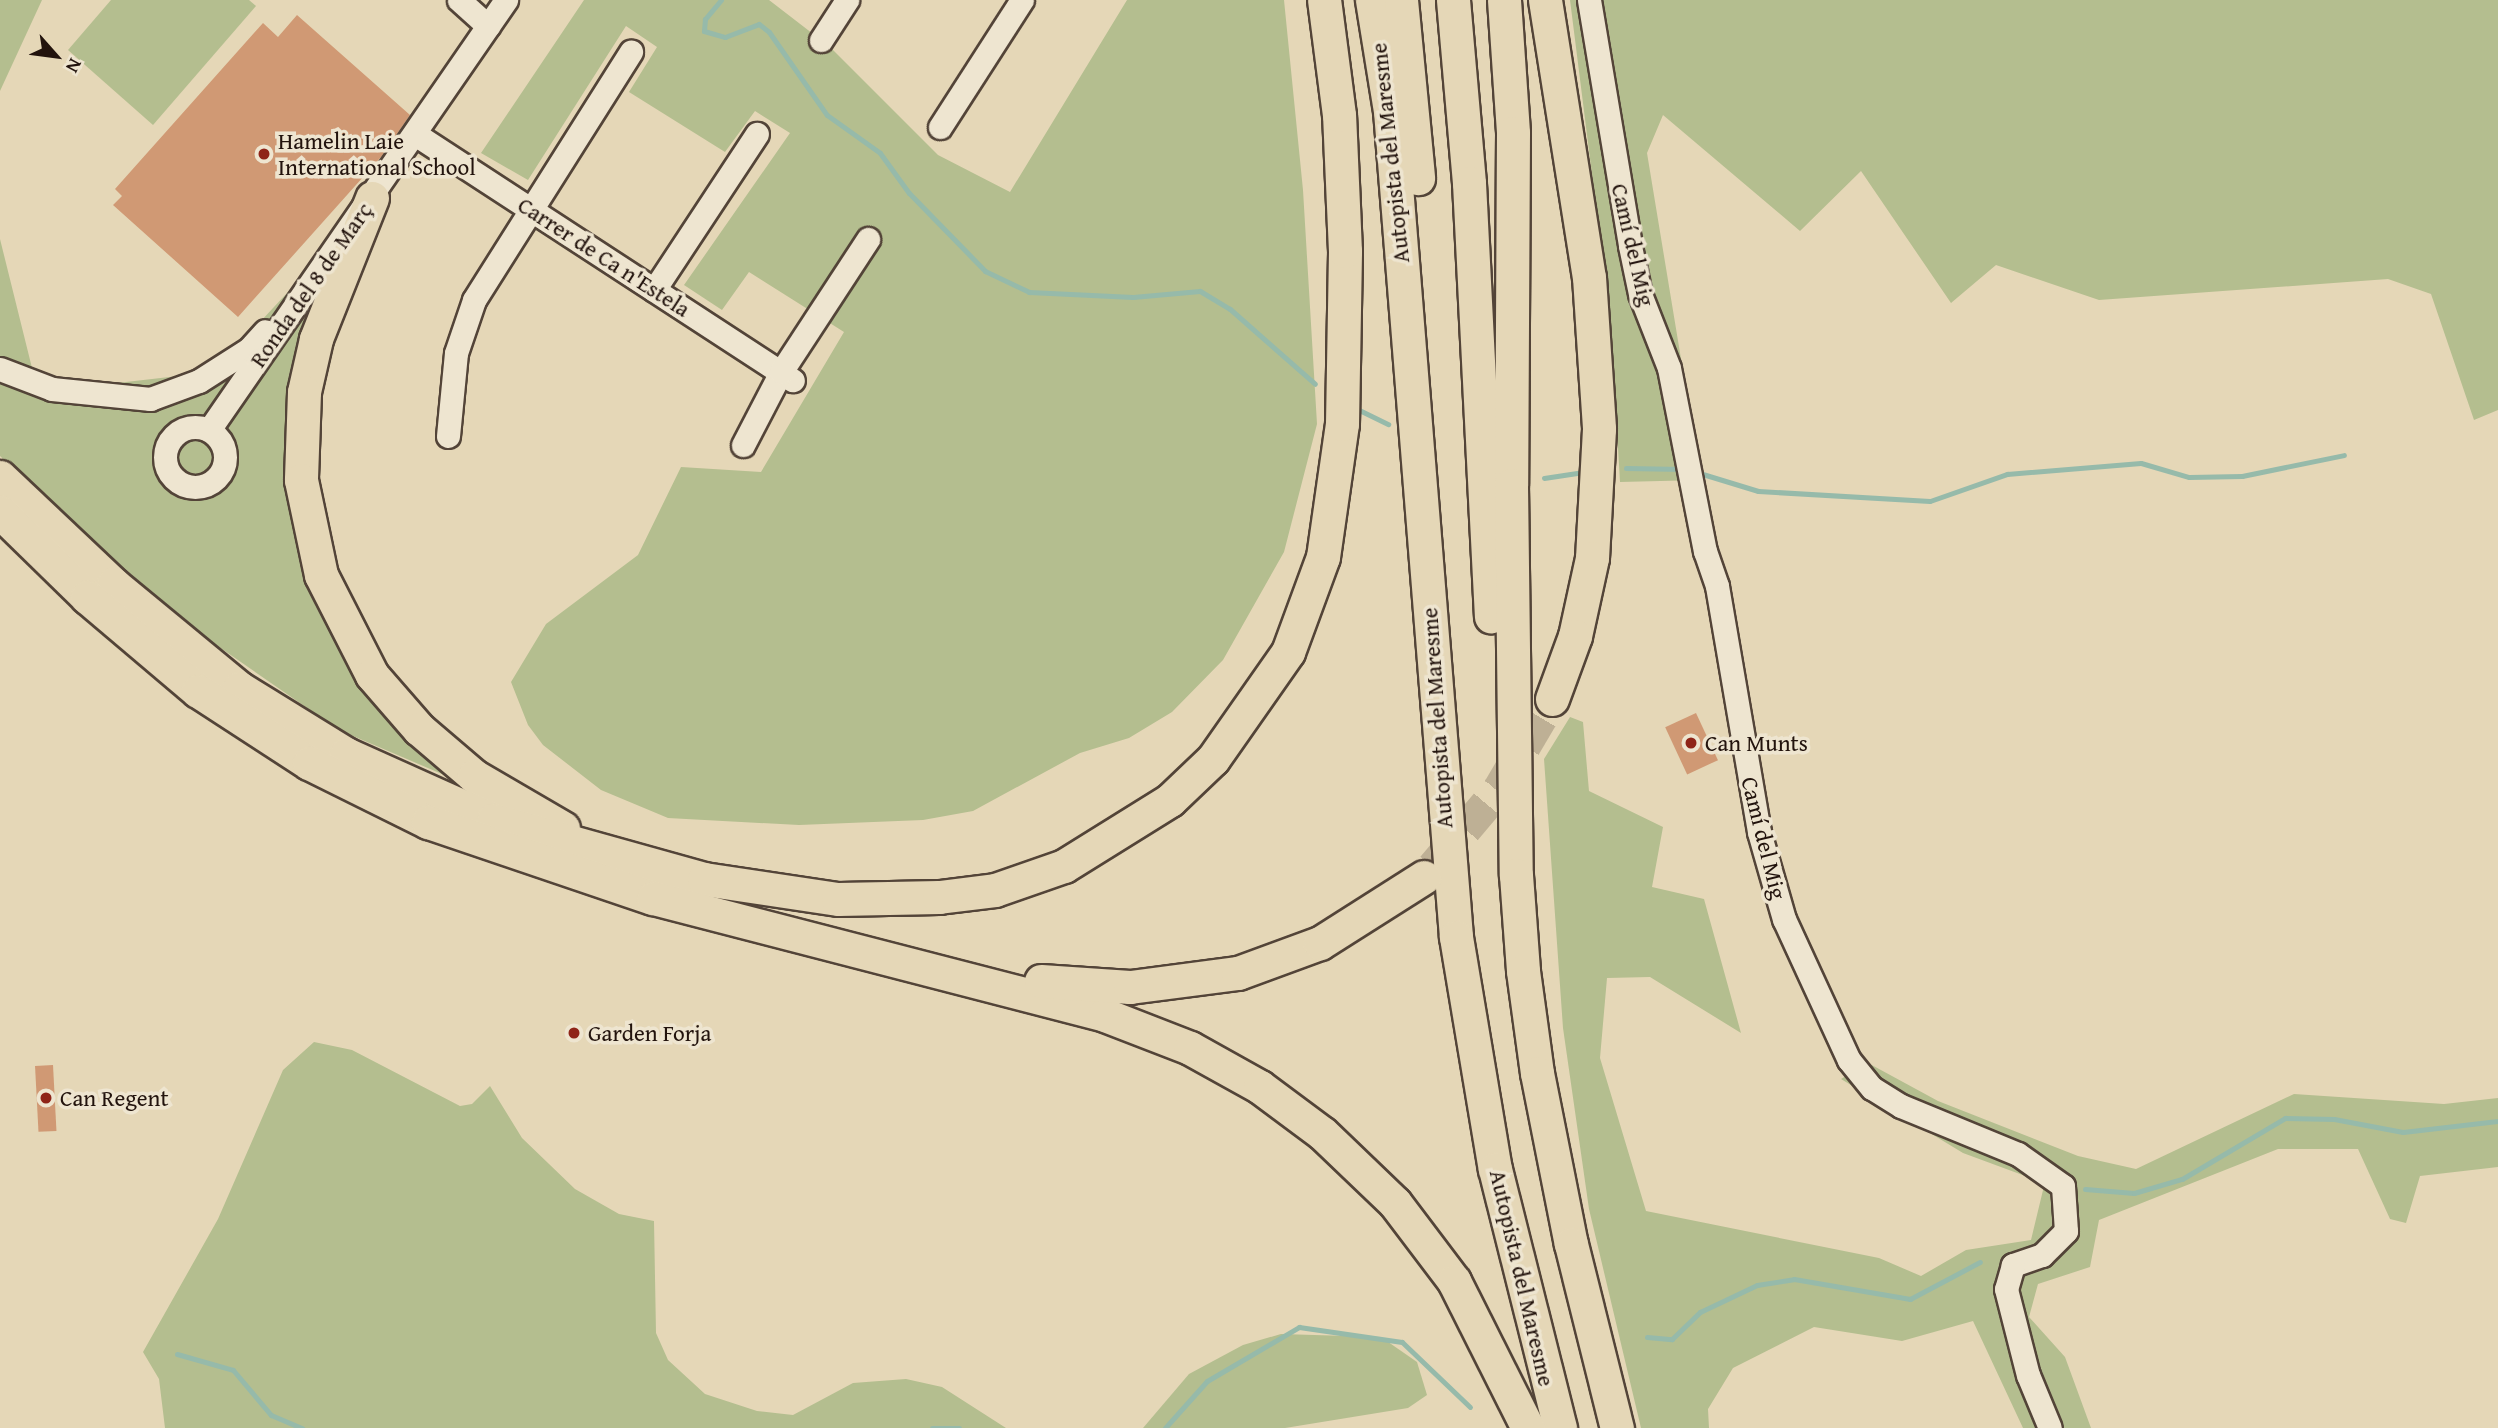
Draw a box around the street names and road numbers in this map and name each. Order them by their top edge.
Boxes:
street label: Autopista del Maresme [1365,42,1415,264]
street label: Camí del Mig [1605,181,1661,309]
street label: Carrer de Ca n'Estela [513,191,695,323]
street label: Ronda del 8 de Març [244,197,378,373]
street label: Autopista del Maresme [1416,607,1458,829]
street label: Camí del Mig [1735,774,1793,902]
street label: Autopista del Maresme [1484,1167,1560,1389]

